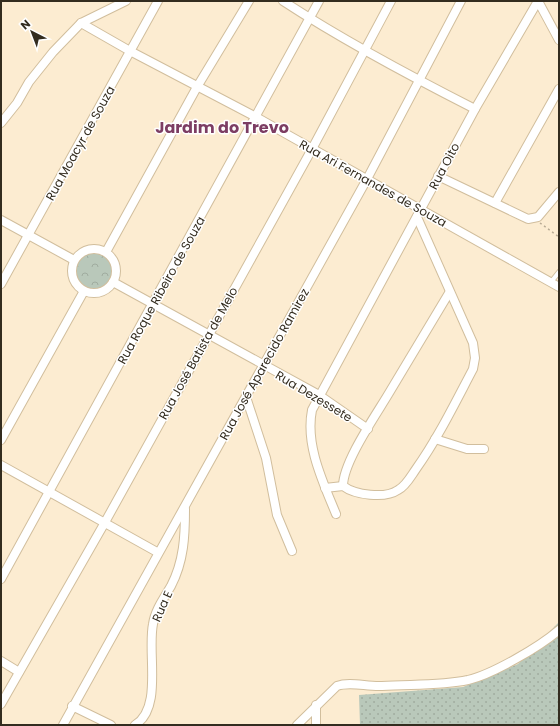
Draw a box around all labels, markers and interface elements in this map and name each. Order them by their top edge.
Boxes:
north arrow [12,12,52,52]
text: N [17,16,34,33]
street label: Rua Moacyr de Souza [41,83,119,203]
district label: Jardim do Trevo [155,116,289,139]
street label: Rua Ari Fernandes de Souza [296,135,450,231]
street label: Rua Oito [425,139,464,192]
street label: Rua Roque Ribeiro de Souza [113,213,209,367]
street label: Rua José Batista de Melo [154,283,242,422]
street label: Rua José Aparecido Ramirez [215,285,313,443]
street label: Rua Dezessete [272,366,356,426]
street label: Rua E [148,588,176,624]

